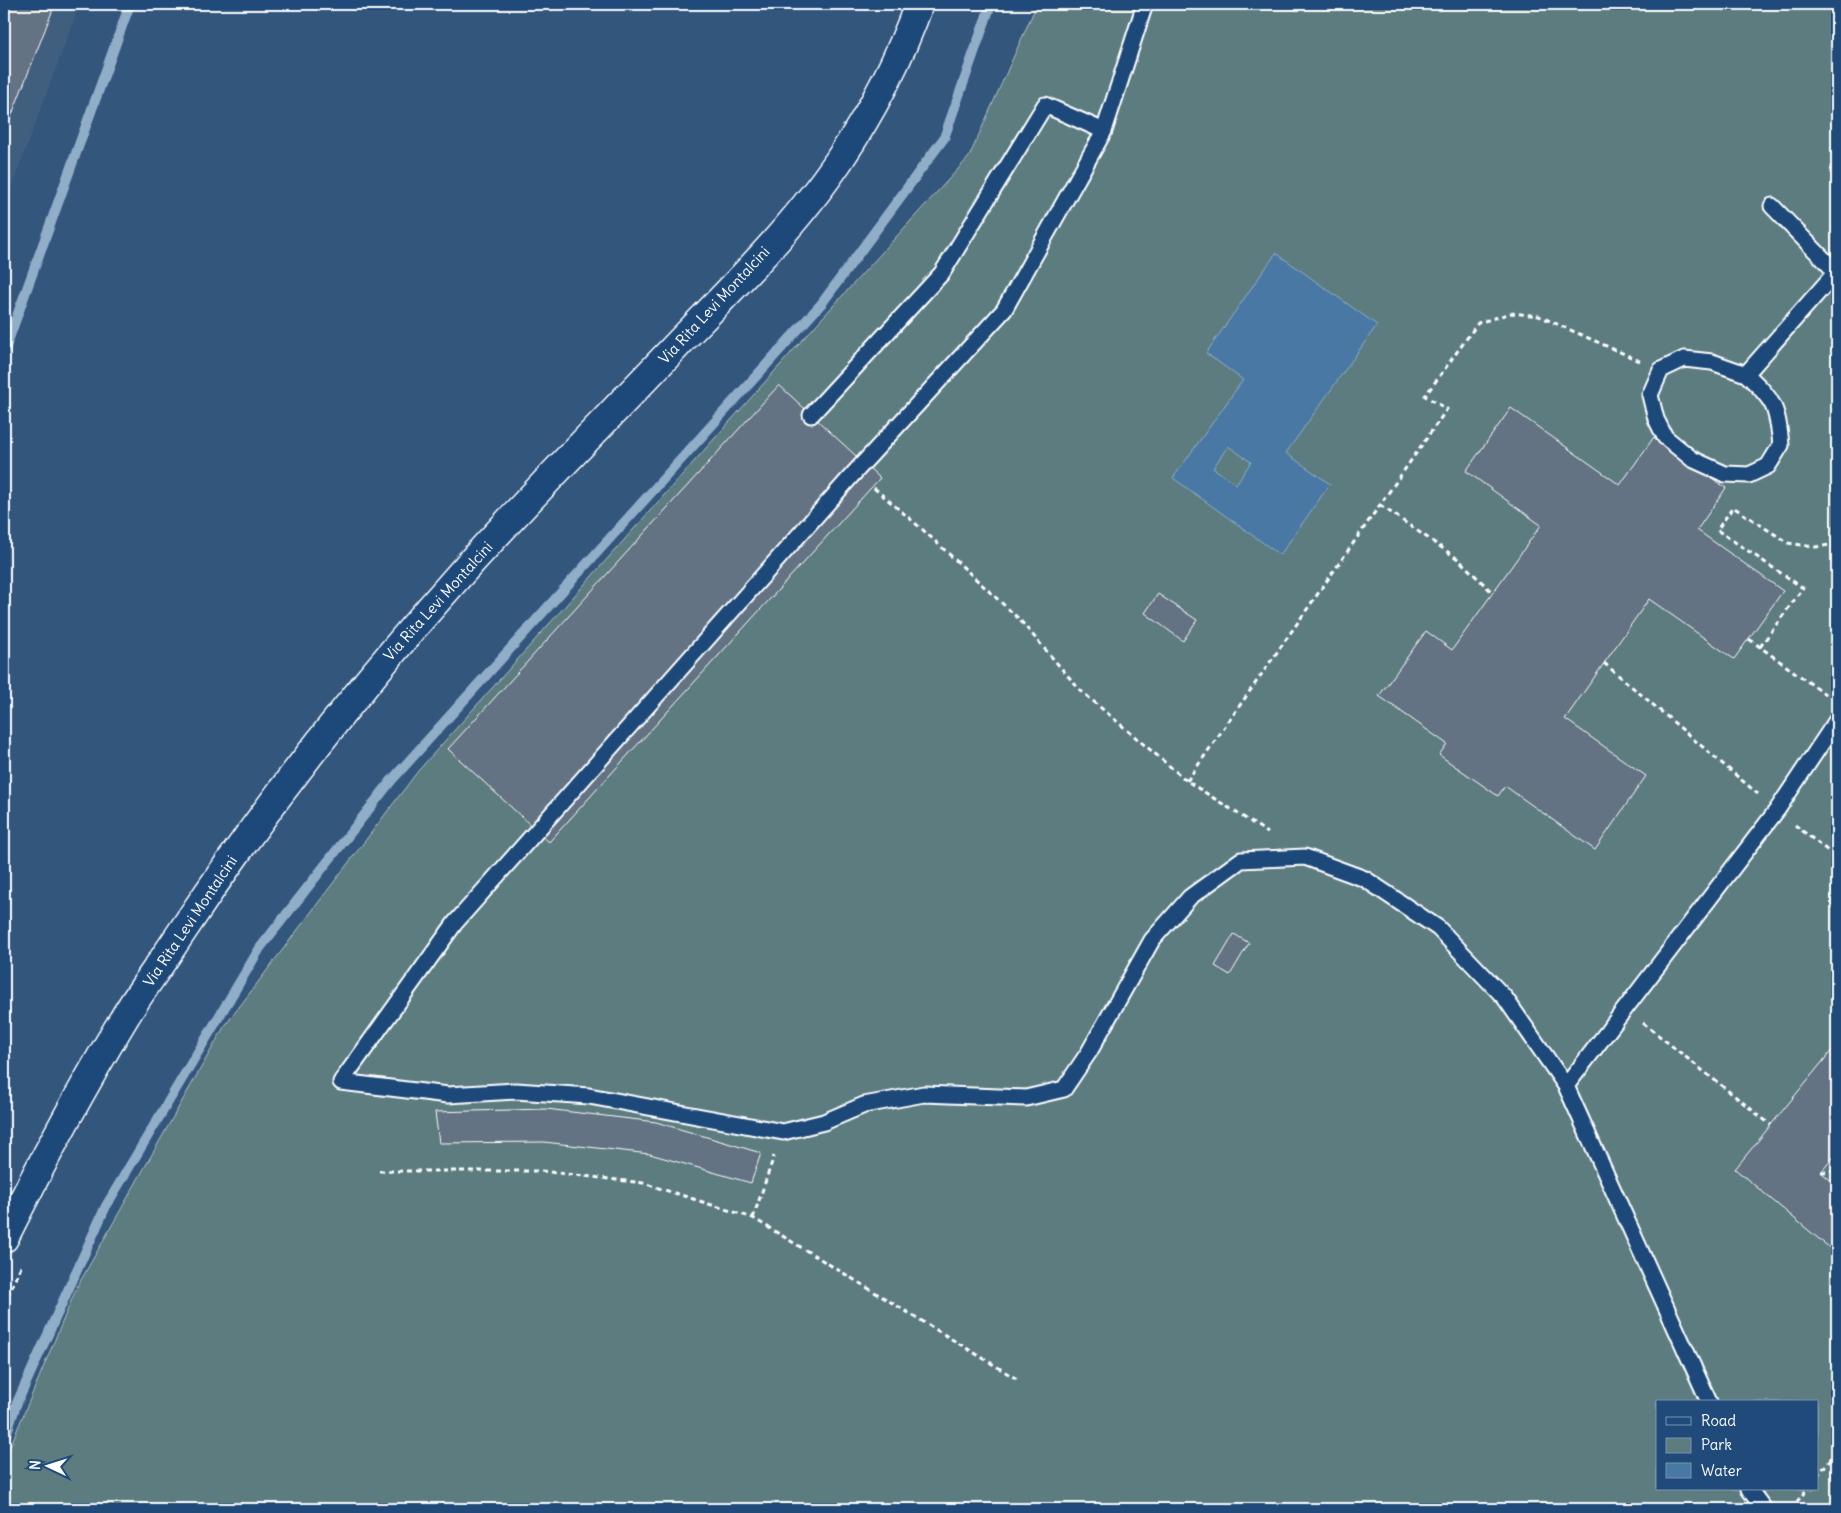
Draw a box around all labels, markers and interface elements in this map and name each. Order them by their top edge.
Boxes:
street label: Via Rita Levi Montalcini [655,242,773,368]
street label: Via Rita Levi Montalcini [379,537,497,665]
street label: Via Rita Levi Montalcini [139,852,241,990]
legend [1656,1400,1818,1490]
text: Road [1701,1411,1736,1430]
text: Park [1701,1435,1732,1454]
north arrow [22,1440,72,1490]
text: N [26,1460,44,1471]
text: Water [1701,1461,1742,1480]

